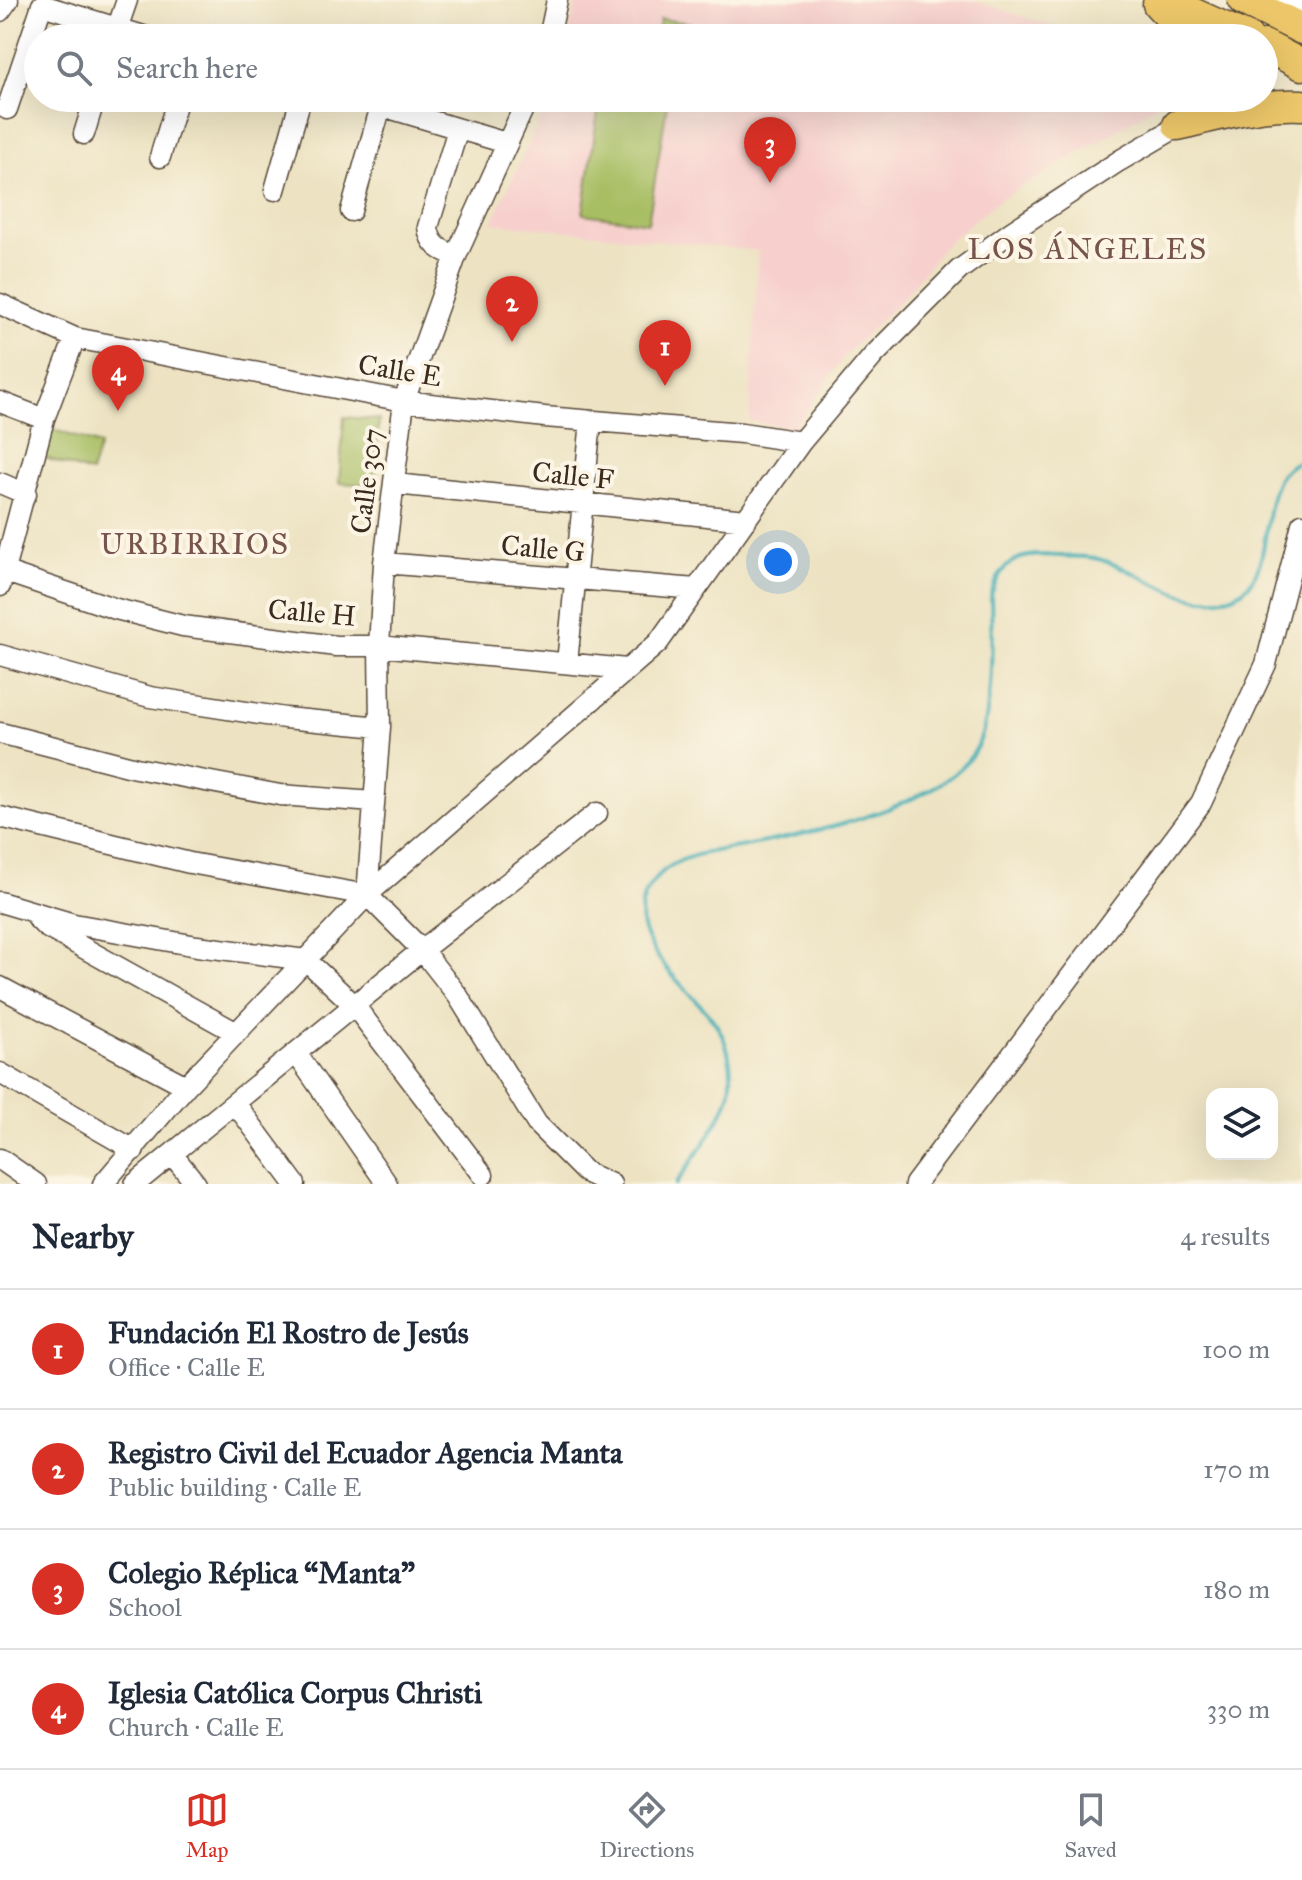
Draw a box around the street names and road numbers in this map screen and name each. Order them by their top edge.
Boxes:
street label: Calle E [356,347,444,394]
street label: Calle 307 [343,426,390,536]
street label: Calle F [530,454,616,497]
street label: Calle G [500,527,586,570]
street label: Calle H [267,591,357,634]

